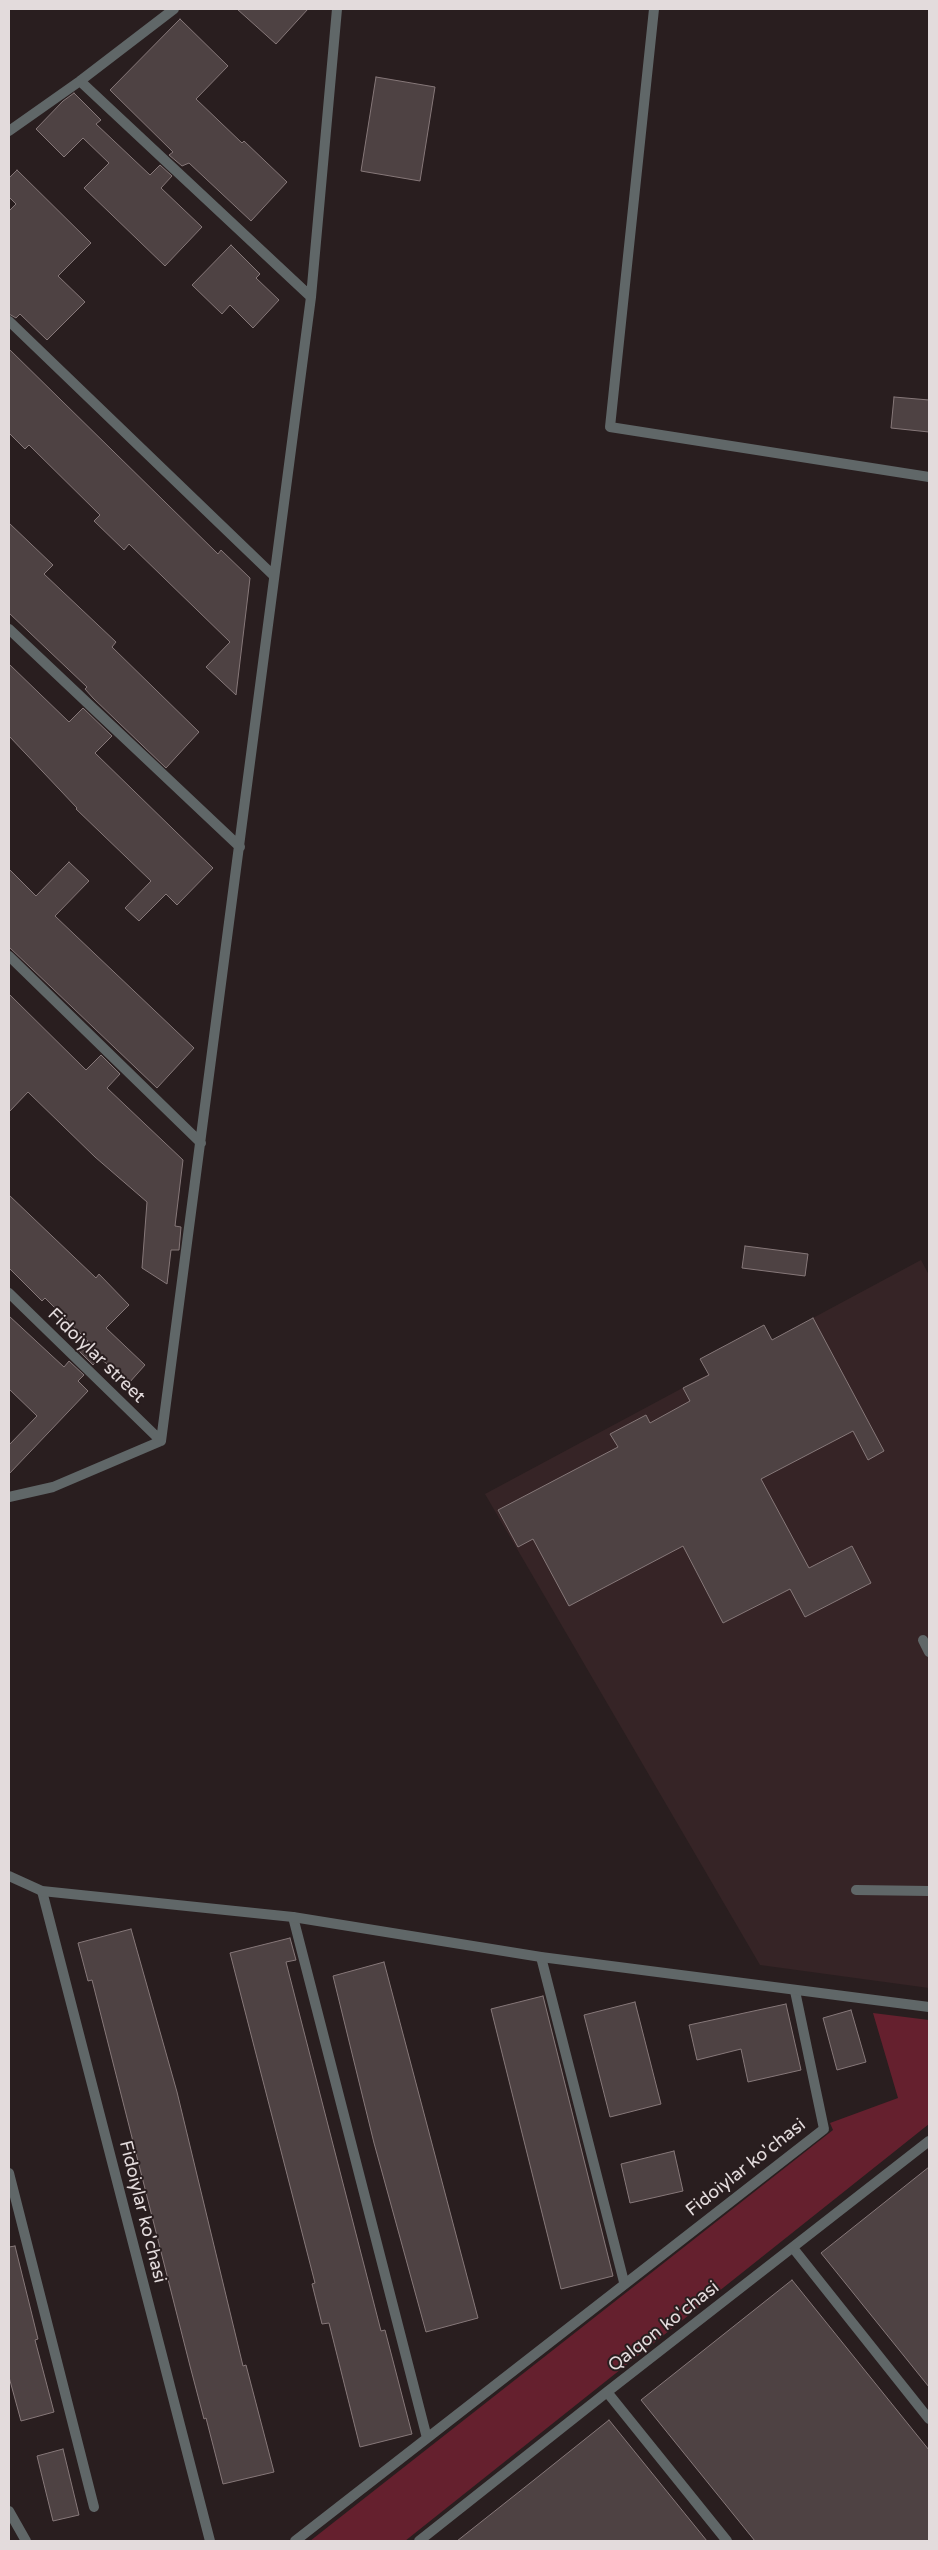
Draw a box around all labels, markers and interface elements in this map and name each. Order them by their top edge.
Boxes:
street label: Fidoiylar street [43,1304,149,1408]
street label: Fidoiylar ko'chasi [682,2115,810,2221]
street label: Fidoiylar ko'chasi [114,2139,170,2285]
street label: Qalqon ko'chasi [604,2277,724,2377]

